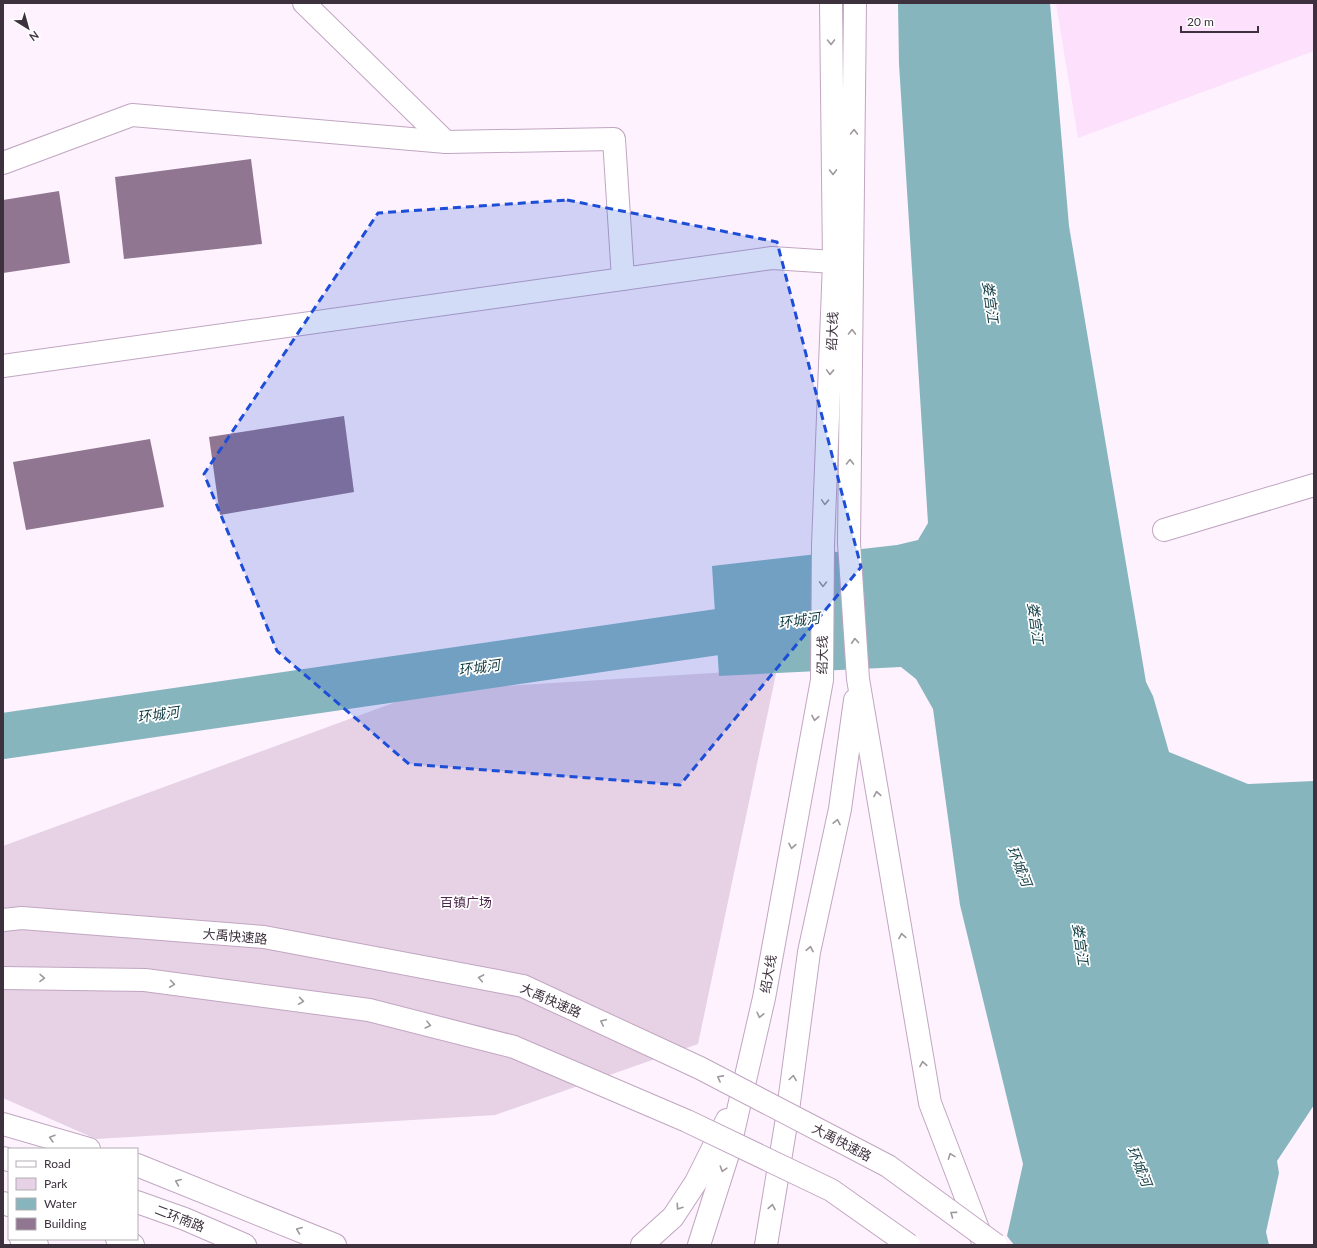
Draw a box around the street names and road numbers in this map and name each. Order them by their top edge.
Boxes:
street label: 绍大线 [823,311,841,351]
street label: 绍大线 [814,635,830,675]
street label: 大禹快速路 [202,925,268,947]
street label: 绍大线 [757,953,779,995]
street label: 大禹快速路 [518,979,584,1021]
street label: 大禹快速路 [810,1120,874,1164]
street label: 二环南路 [153,1201,207,1235]

